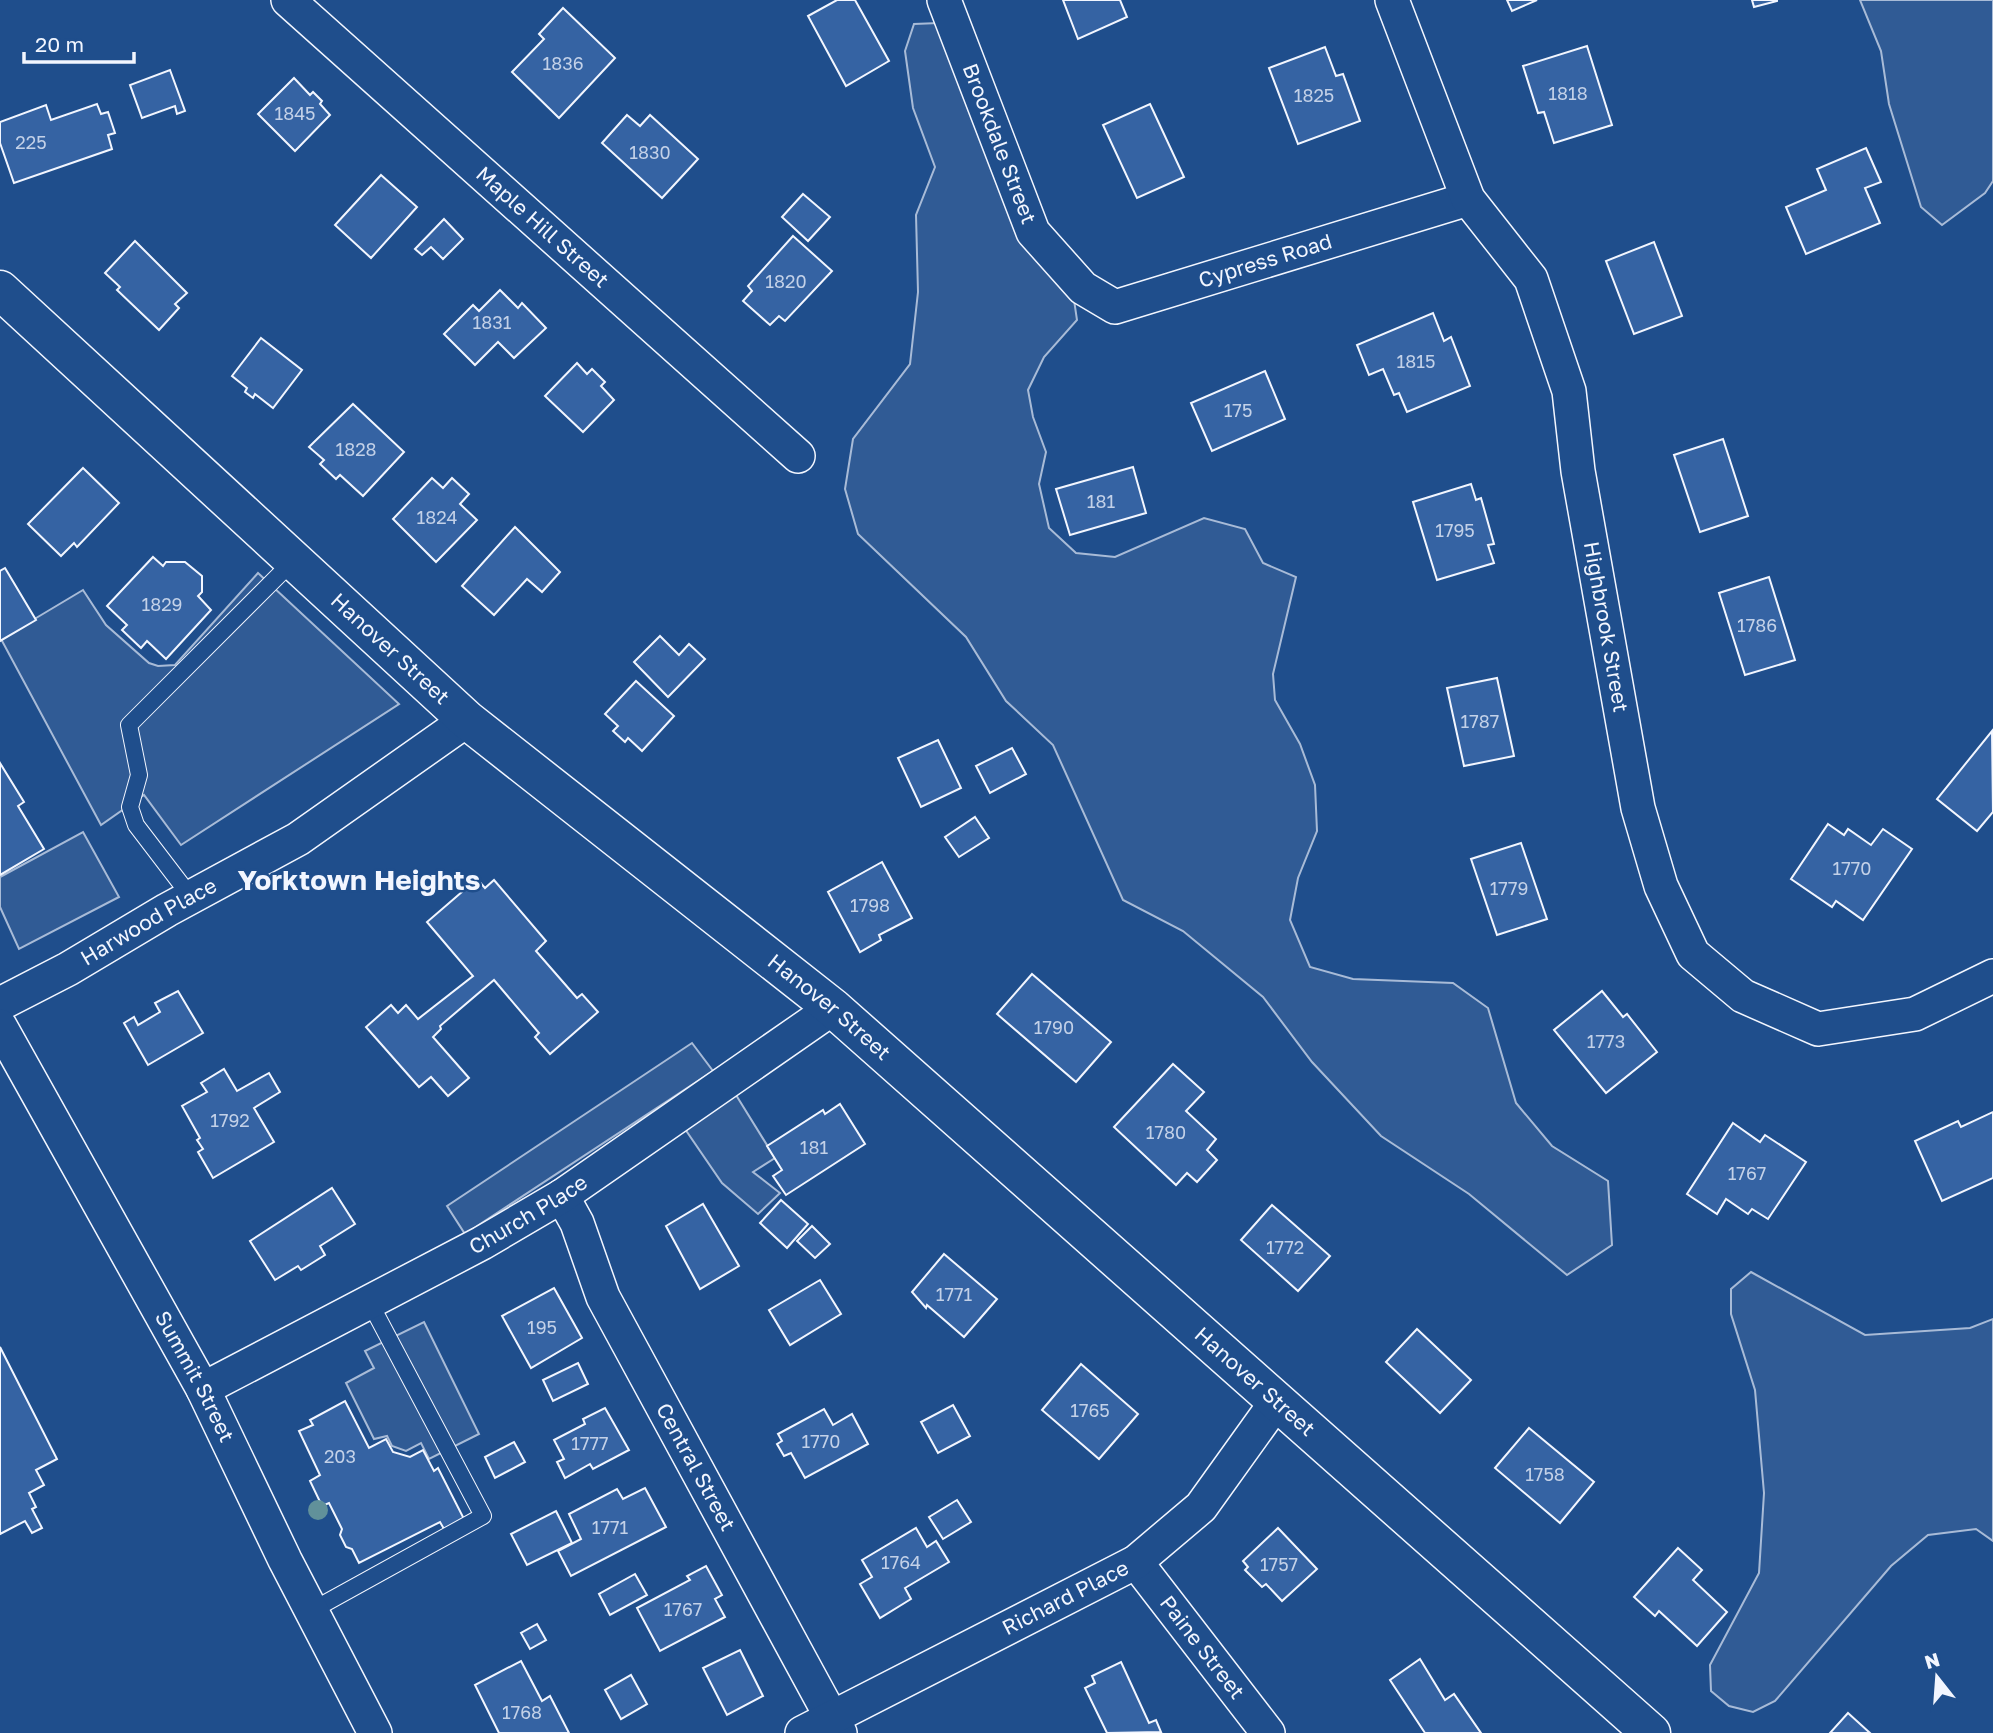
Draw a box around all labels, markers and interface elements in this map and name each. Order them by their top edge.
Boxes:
scale bar [24,21,135,65]
text: 20 m [35,31,84,57]
house number: 1836 [542,52,584,74]
street label: Brookdale Street [958,60,1043,227]
house number: 1818 [1548,82,1588,104]
house number: 1825 [1294,84,1334,106]
house number: 1845 [274,102,316,124]
house number: 225 [15,131,47,153]
house number: 1830 [629,141,671,163]
street label: Maple Hill Street [471,160,615,293]
street label: Cypress Road [1195,227,1335,293]
house number: 1820 [765,270,807,292]
house number: 1831 [473,311,512,333]
house number: 1815 [1397,350,1435,372]
house number: 175 [1224,399,1252,421]
house number: 1828 [335,438,377,460]
house number: 181 [1087,490,1115,512]
house number: 1824 [416,506,458,528]
house number: 1795 [1435,519,1475,541]
street label: Highbrook Street [1579,539,1635,714]
street label: Hanover Street [326,587,455,709]
house number: 1829 [141,593,183,615]
house number: 1786 [1737,614,1777,636]
house number: 1787 [1461,710,1499,732]
house number: 1770 [1833,857,1871,879]
district label: Yorktown Heights [237,863,481,896]
street label: Harwood Place [76,872,221,971]
house number: 1779 [1490,877,1528,899]
house number: 1798 [850,894,890,916]
street label: Hanover Street [763,948,897,1065]
house number: 1790 [1034,1016,1074,1038]
house number: 1773 [1587,1030,1625,1052]
house number: 1792 [210,1109,250,1131]
house number: 1780 [1146,1121,1186,1143]
house number: 181 [800,1136,828,1158]
house number: 1767 [1728,1162,1766,1184]
street label: Church Place [464,1168,592,1260]
house number: 1772 [1266,1236,1304,1258]
house number: 1771 [936,1283,973,1305]
street label: Summit Street [150,1306,240,1446]
house number: 195 [527,1316,557,1338]
street label: Hanover Street [1190,1321,1321,1441]
street label: Central Street [651,1398,742,1535]
house number: 1765 [1070,1399,1110,1421]
house number: 1770 [802,1430,840,1452]
house number: 1777 [571,1432,609,1454]
house number: 203 [324,1445,356,1467]
house number: 1758 [1525,1463,1565,1485]
house number: 1771 [592,1516,629,1538]
house number: 1764 [881,1551,921,1573]
house number: 1757 [1260,1553,1298,1575]
street label: Richard Place [998,1554,1133,1640]
street label: Paine Street [1155,1590,1251,1704]
house number: 1767 [664,1598,702,1620]
north arrow [1902,1642,1972,1712]
text: N [1922,1647,1942,1673]
house number: 1768 [502,1701,542,1723]

